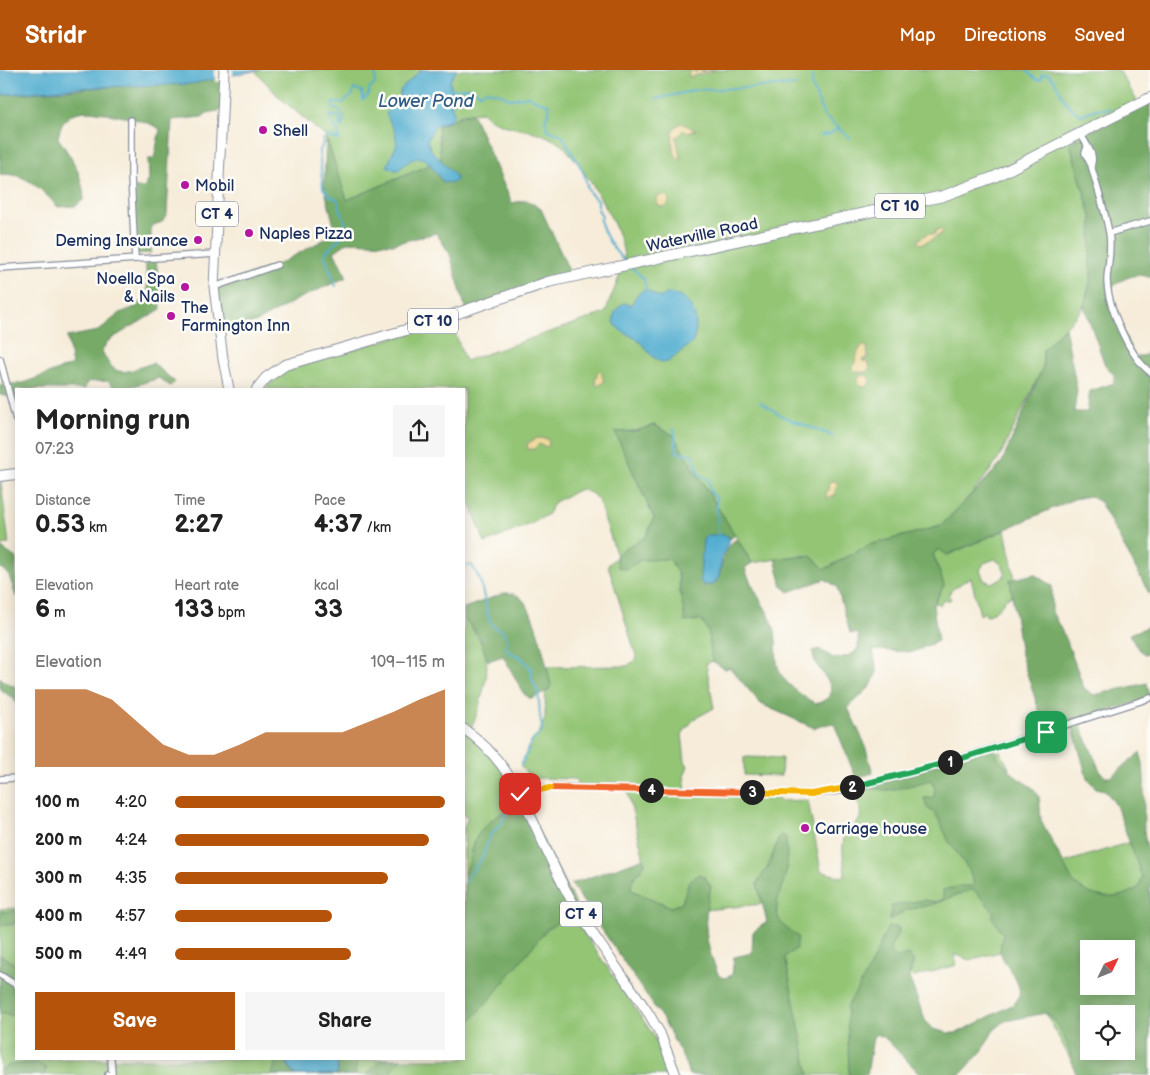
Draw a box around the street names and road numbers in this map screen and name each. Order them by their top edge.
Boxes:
road number: CT 10 [875,194,925,218]
road number: CT 4 [196,202,238,226]
street label: Waterville Road [645,214,760,257]
road number: CT 10 [408,308,458,334]
road number: CT 4 [560,902,602,926]

